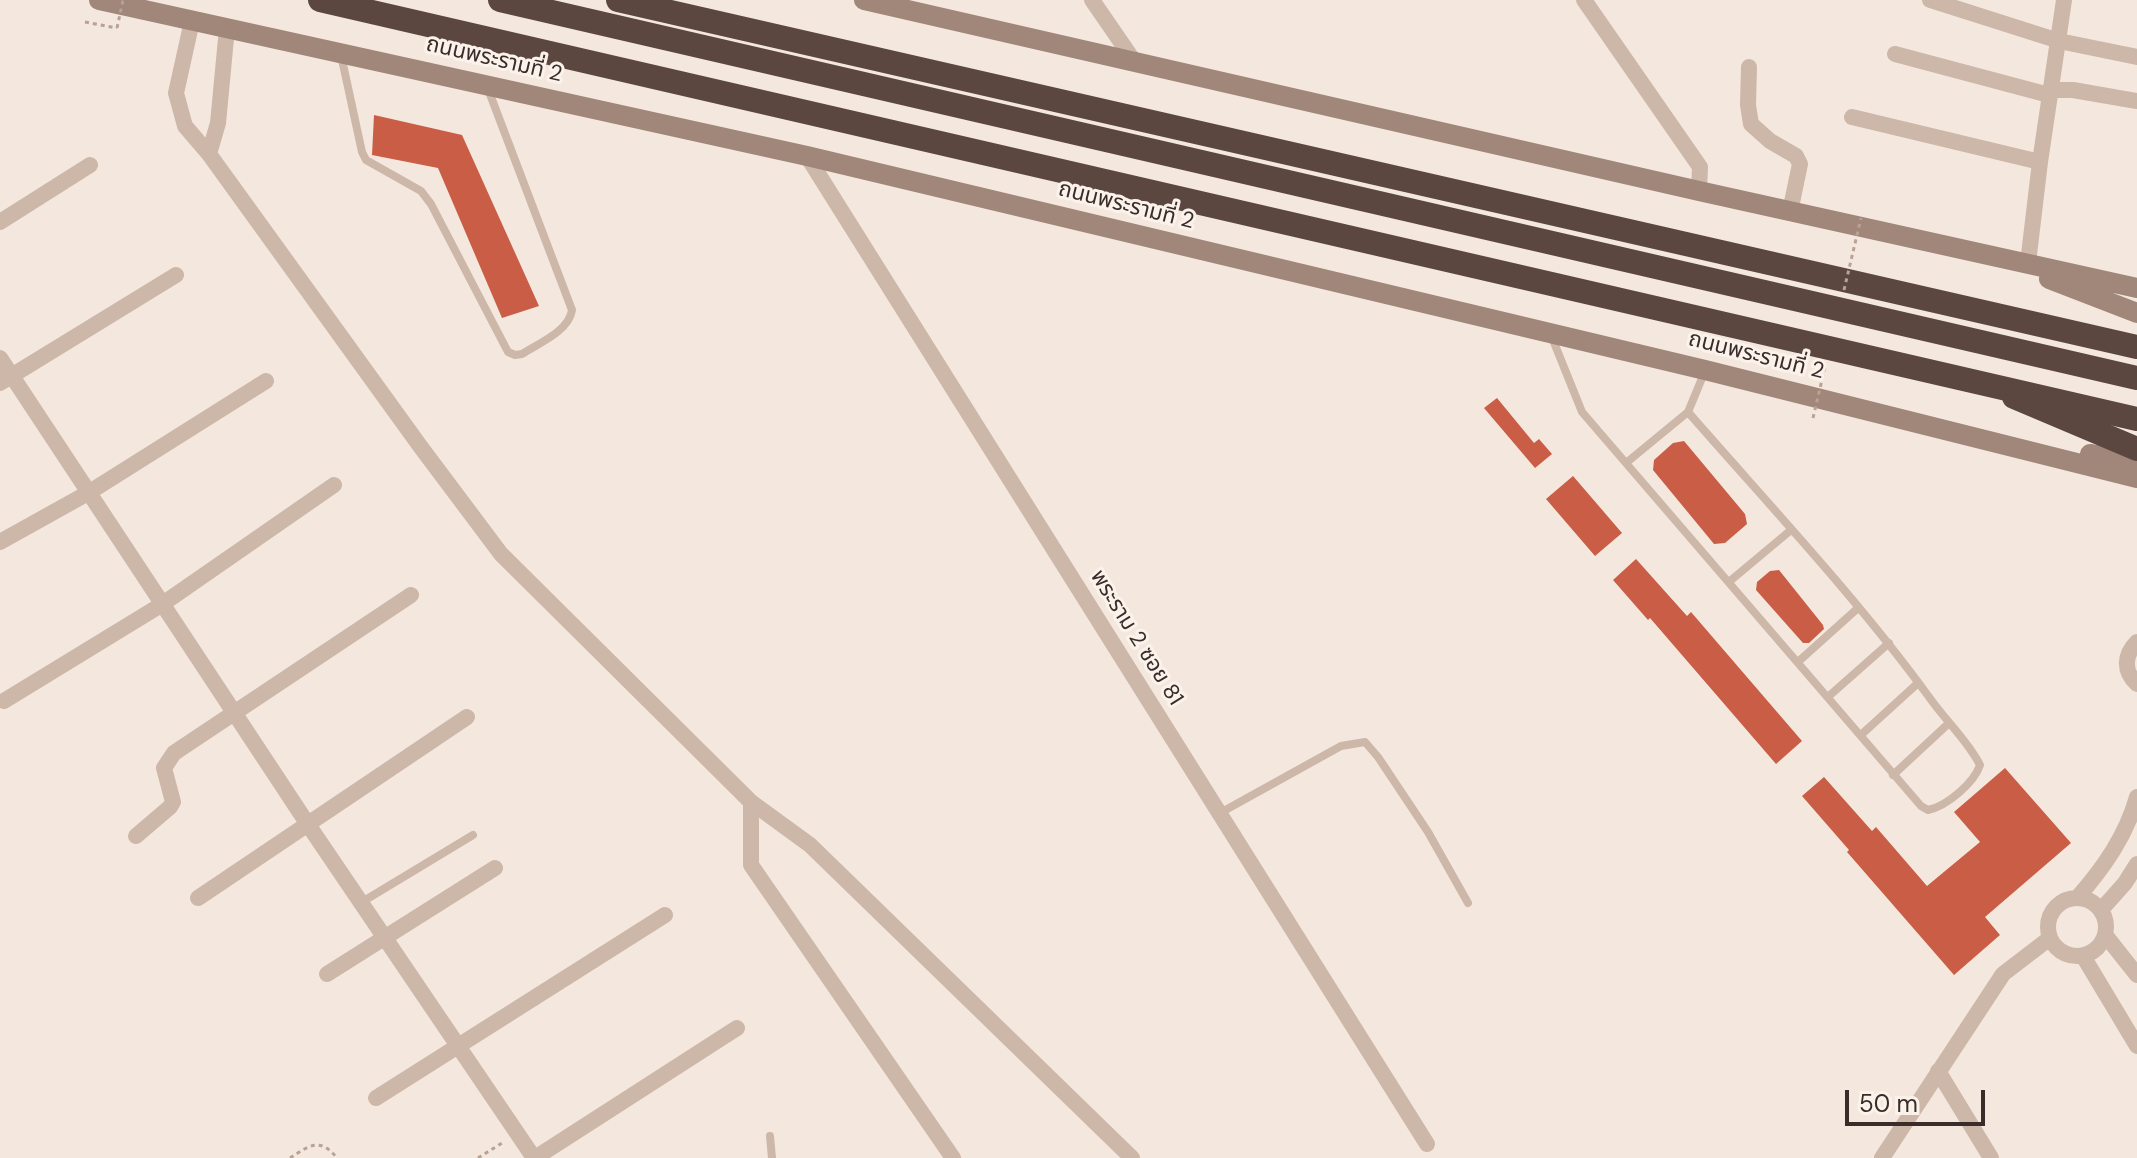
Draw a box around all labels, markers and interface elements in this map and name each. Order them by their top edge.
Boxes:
street label: ถนนพระรามที่ 2 [423,32,565,88]
street label: ถนนพระรามที่ 2 [1055,176,1197,236]
street label: ถนนพระรามที่ 2 [1685,326,1827,386]
street label: พระราม 2 ซอย 81 [1084,565,1188,711]
scale bar [1849,1074,1989,1124]
text: 50 m [1859,1088,1918,1119]

